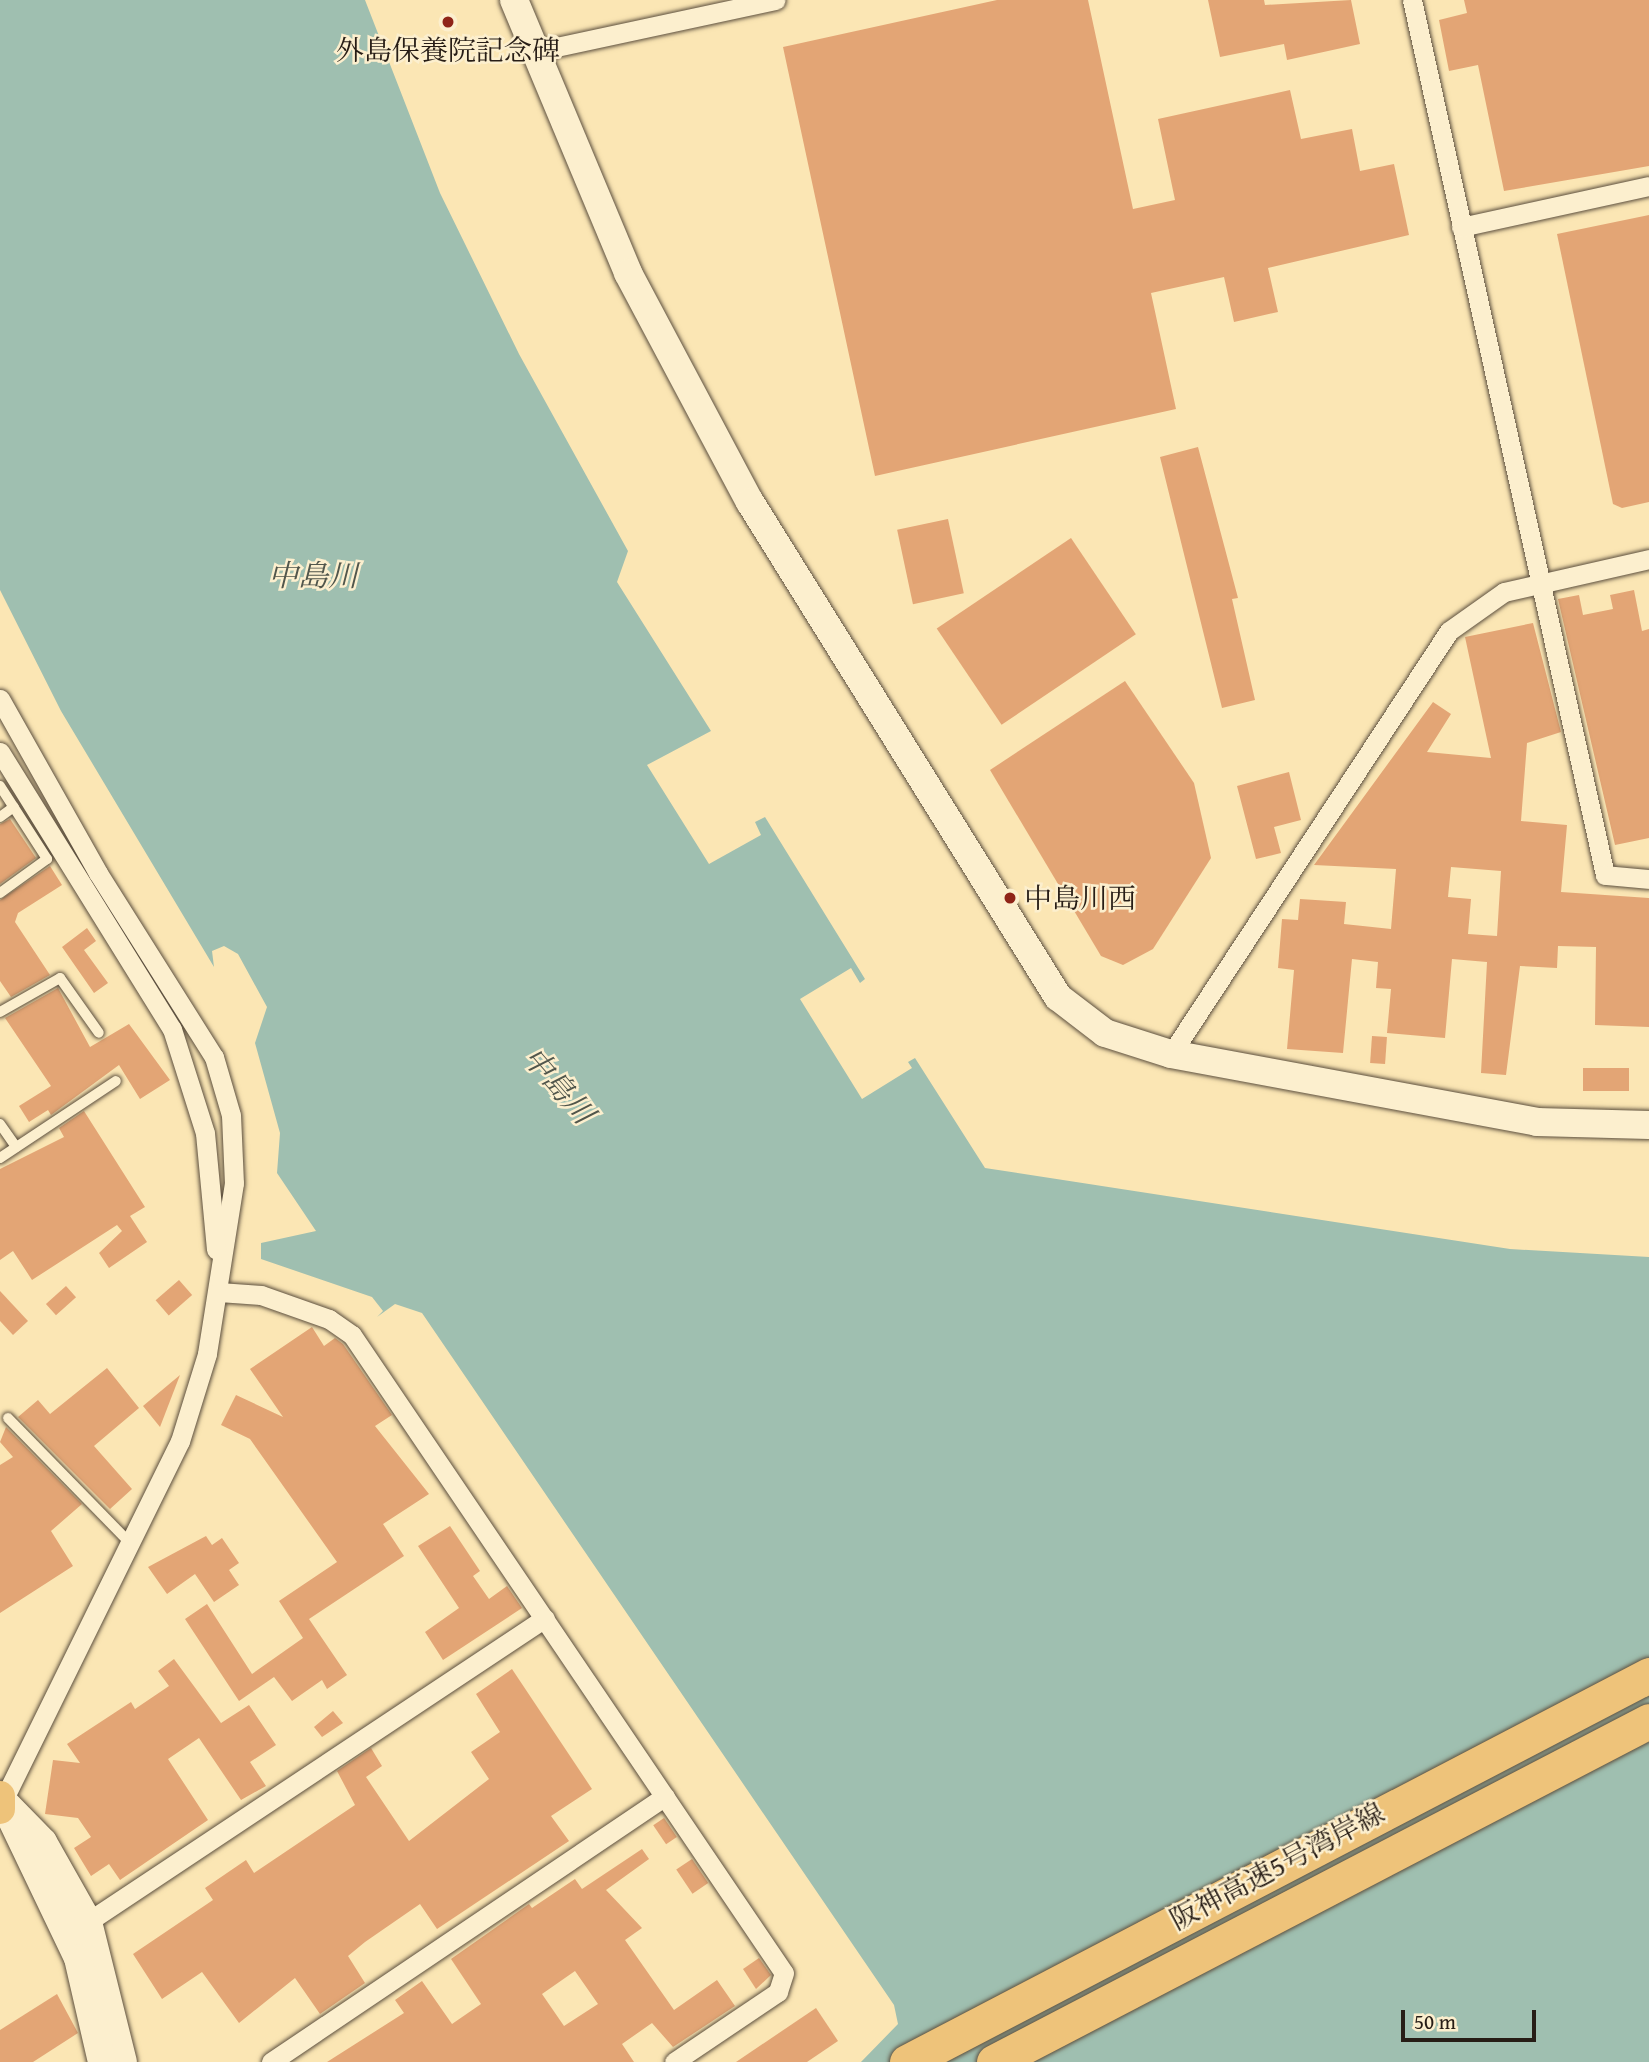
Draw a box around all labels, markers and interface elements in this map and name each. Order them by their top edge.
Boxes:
marker: 外島保養院記念碑 [440,14,456,30]
place label: 外島保養院記念碑 [336,33,560,67]
water label: 中島川 [268,557,358,593]
place label: 中島川西 [1024,881,1136,915]
marker: 中島川西 [1002,890,1018,906]
water label: 中島川 [516,1039,602,1131]
street label: 阪神高速5号湾岸線 [1164,1795,1390,1937]
scale bar [1404,1996,1539,2040]
text: 50 m [1414,2006,1456,2037]

